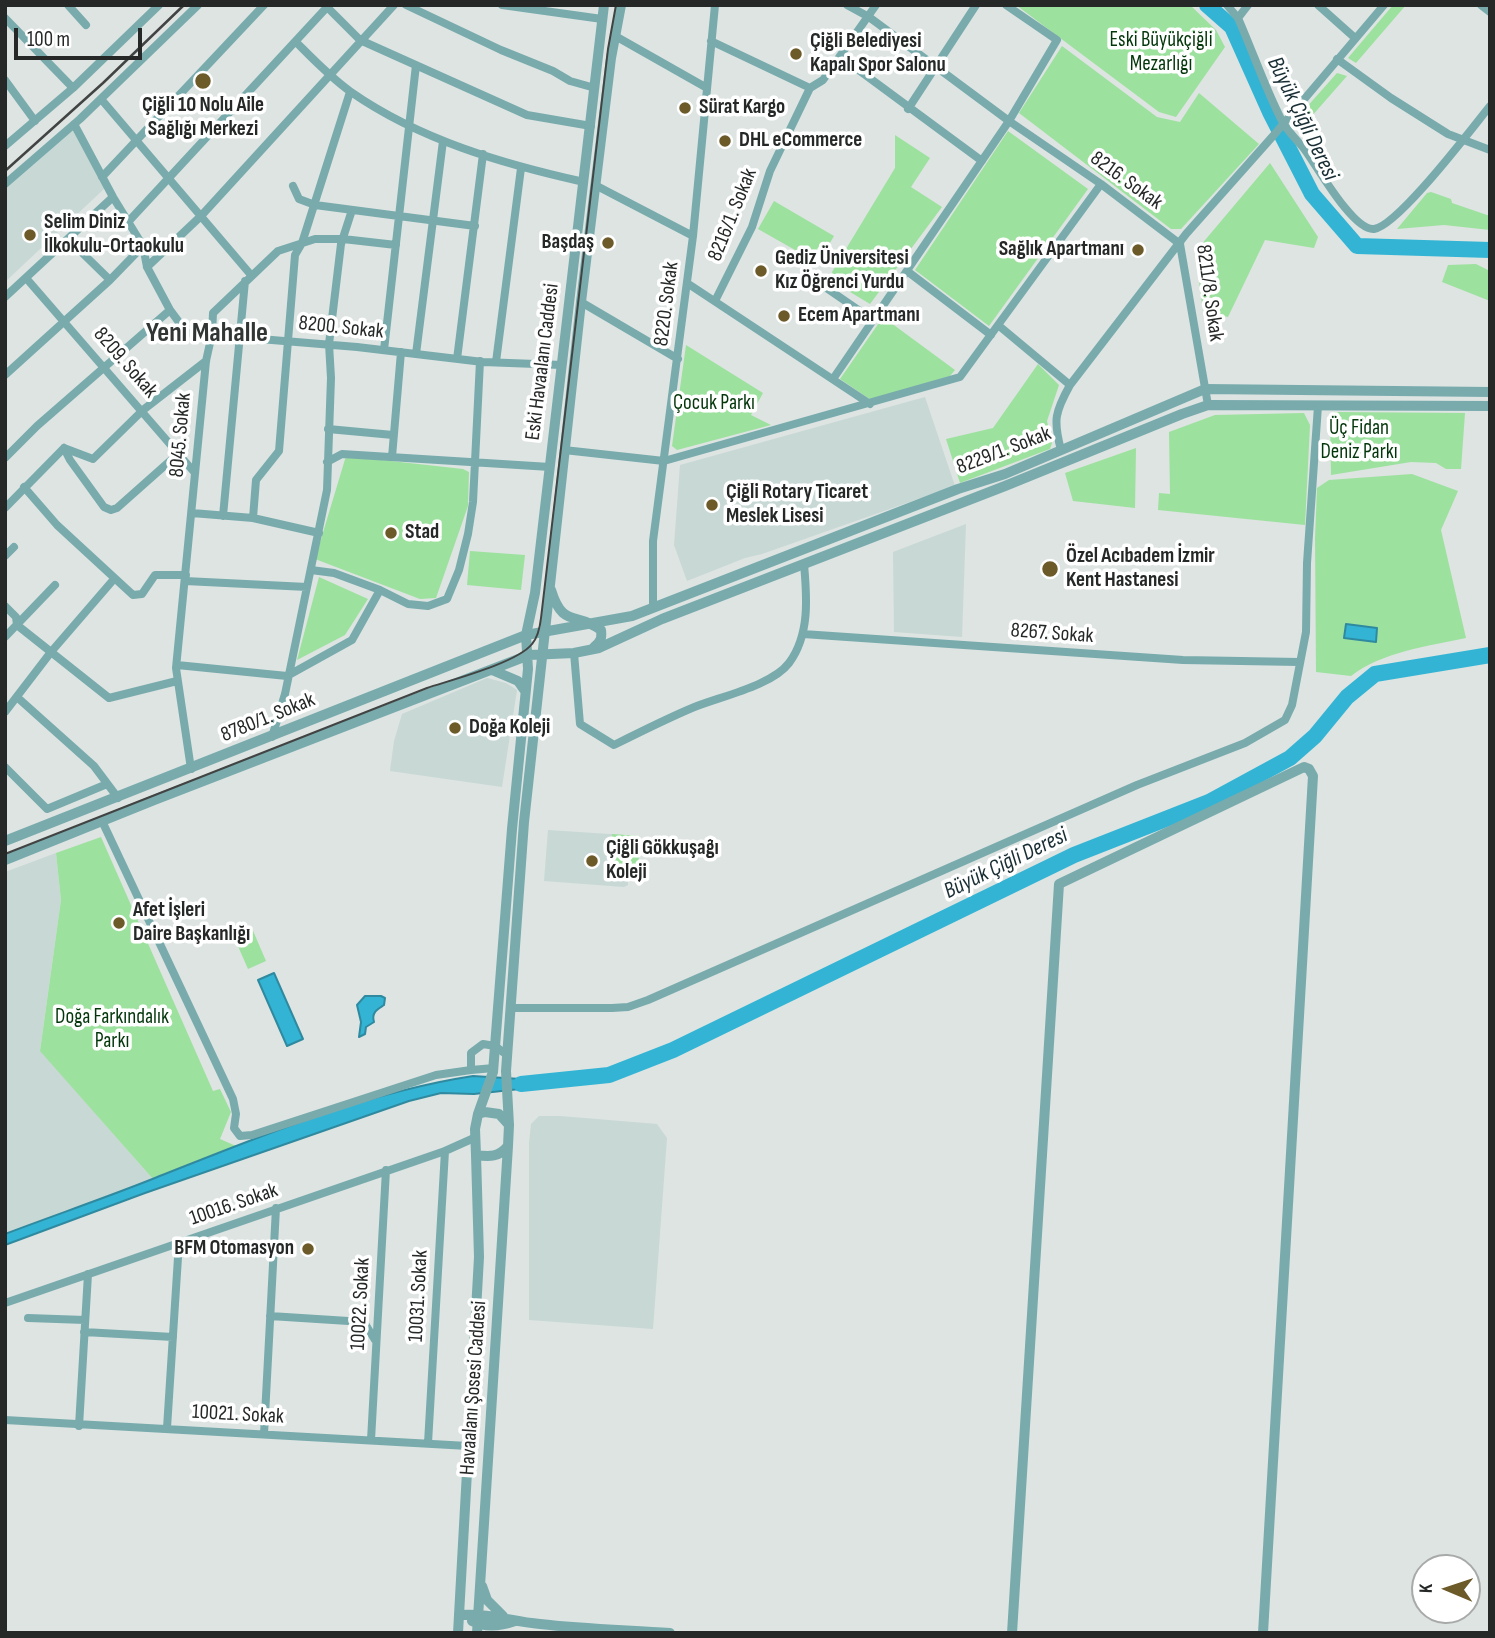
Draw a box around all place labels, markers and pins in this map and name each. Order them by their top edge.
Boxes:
place label: Çiğli Belediyesi Kapalı Spor Salonu [810,29,946,79]
marker: Çiğli Belediyesi Kapalı Spor Salonu [788,46,804,62]
marker: Çiğli 10 Nolu Aile Sağlığı Merkezi [193,71,213,91]
place label: Çiğli 10 Nolu Aile Sağlığı Merkezi [142,93,264,143]
place label: Sürat Kargo [699,95,785,121]
marker: Sürat Kargo [677,100,693,116]
place label: DHL eCommerce [739,128,862,154]
marker: DHL eCommerce [717,133,733,149]
place label: Selim Diniz İlkokulu-Ortaokulu [44,210,184,260]
marker: Selim Diniz İlkokulu-Ortaokulu [22,227,38,243]
place label: Başdaş [541,230,594,256]
marker: Başdaş [600,235,616,251]
place label: Sağlık Apartmanı [999,237,1124,263]
marker: Sağlık Apartmanı [1130,242,1146,258]
place label: Gediz Üniversitesi Kız Öğrenci Yurdu [775,246,909,296]
marker: Gediz Üniversitesi Kız Öğrenci Yurdu [753,263,769,279]
place label: Ecem Apartmanı [798,303,920,329]
marker: Ecem Apartmanı [776,308,792,324]
place label: Çiğli Rotary Ticaret Meslek Lisesi [726,480,868,530]
marker: Çiğli Rotary Ticaret Meslek Lisesi [704,497,720,513]
place label: Stad [405,520,439,546]
marker: Stad [383,525,399,541]
place label: Özel Acıbadem İzmir Kent Hastanesi [1066,544,1215,594]
marker: Özel Acıbadem İzmir Kent Hastanesi [1040,559,1060,579]
place label: Doğa Koleji [469,715,550,741]
marker: Doğa Koleji [447,720,463,736]
place label: Çiĝli Gökkuşaĝı Koleji [606,836,719,886]
marker: Çiĝli Gökkuşaĝı Koleji [584,853,600,869]
place label: Afet İşleri Daire Başkanlığı [133,898,250,948]
marker: Afet İşleri Daire Başkanlığı [111,915,127,931]
place label: BFM Otomasyon [174,1236,294,1262]
marker: BFM Otomasyon [300,1241,316,1257]

